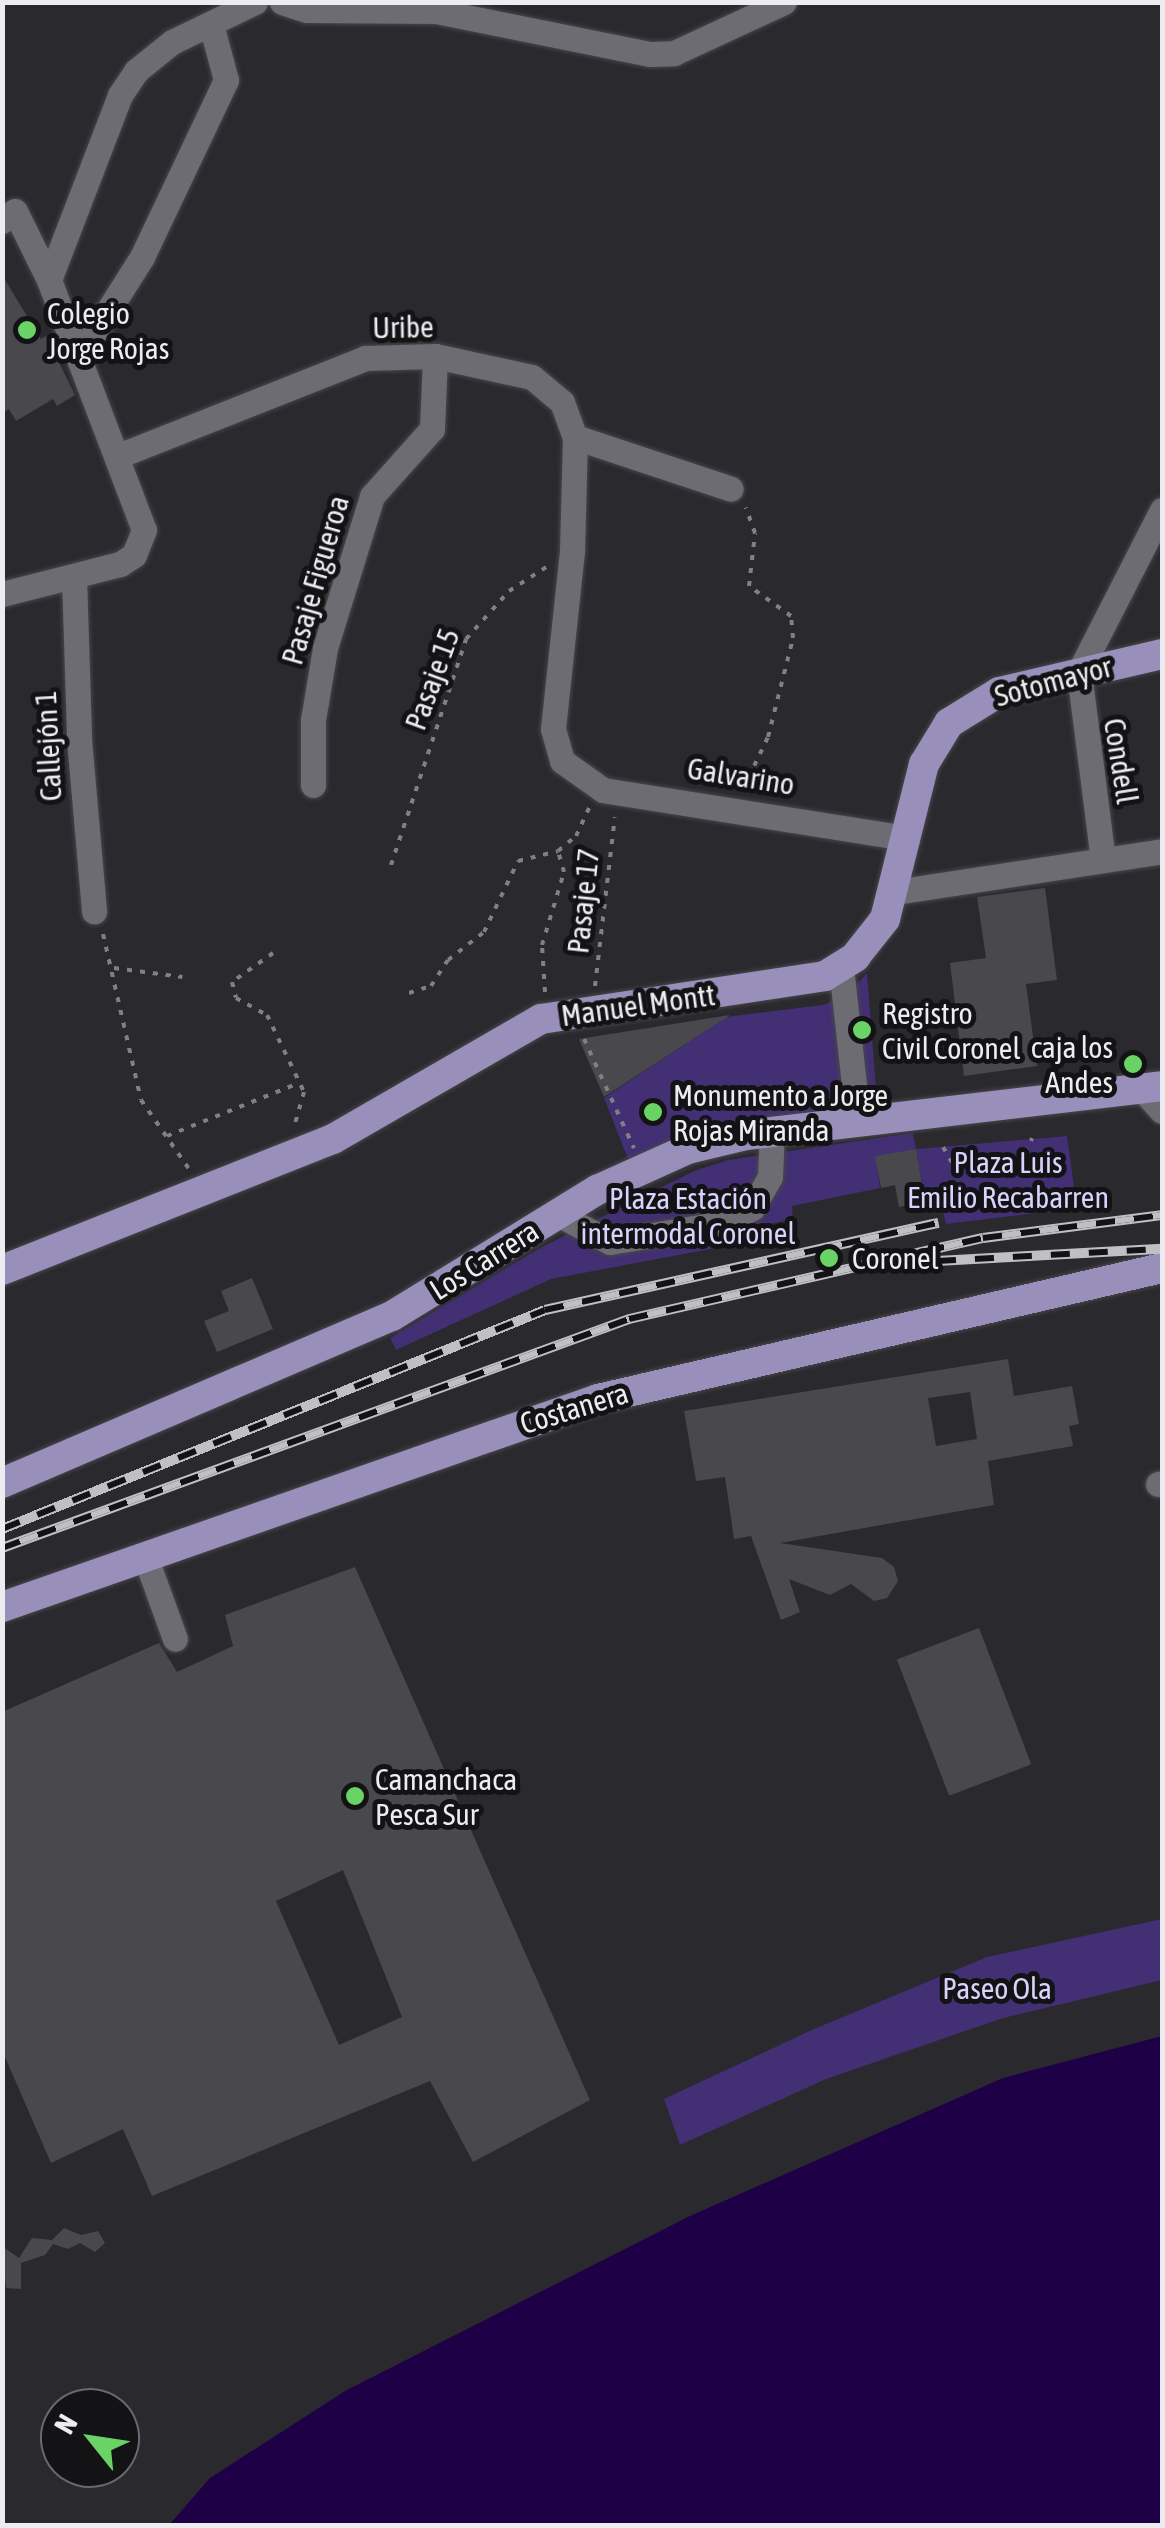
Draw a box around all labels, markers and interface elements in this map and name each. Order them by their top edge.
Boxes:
place label: Colegio Jorge Rojas [47,295,169,366]
street label: Uribe [372,308,434,346]
marker: Colegio Jorge Rojas [16,319,38,341]
street label: Pasaje Figueroa [274,491,356,669]
street label: Pasaje 15 [397,623,467,735]
street label: Sotomayor [991,648,1115,714]
street label: Callejón 1 [27,690,69,802]
street label: Condell [1097,716,1145,806]
street label: Galvarino [685,750,797,802]
street label: Pasaje 17 [560,847,606,955]
street label: Manuel Montt [559,976,717,1034]
place label: Registro Civil Coronel [882,995,1020,1066]
marker: Registro Civil Coronel [851,1019,873,1041]
place label: caja los Andes [1031,1029,1113,1100]
marker: caja los Andes [1122,1053,1144,1075]
place label: Monumento a Jorge Rojas Miranda [673,1077,888,1148]
marker: Monumento a Jorge Rojas Miranda [642,1101,664,1123]
park label: Plaza Luis Emilio Recabarren [907,1144,1109,1214]
park label: Plaza Estación intermodal Coronel [581,1180,795,1250]
street label: Los Carrera [423,1213,545,1307]
place label: Coronel [852,1240,939,1276]
marker: Coronel [816,1245,842,1271]
street label: Costanera [516,1375,632,1441]
place label: Camanchaca Pesca Sur [375,1761,517,1832]
marker: Camanchaca Pesca Sur [344,1785,366,1807]
park label: Paseo Ola [942,1970,1052,2006]
north arrow [40,2388,140,2488]
text: N [48,2409,84,2439]

